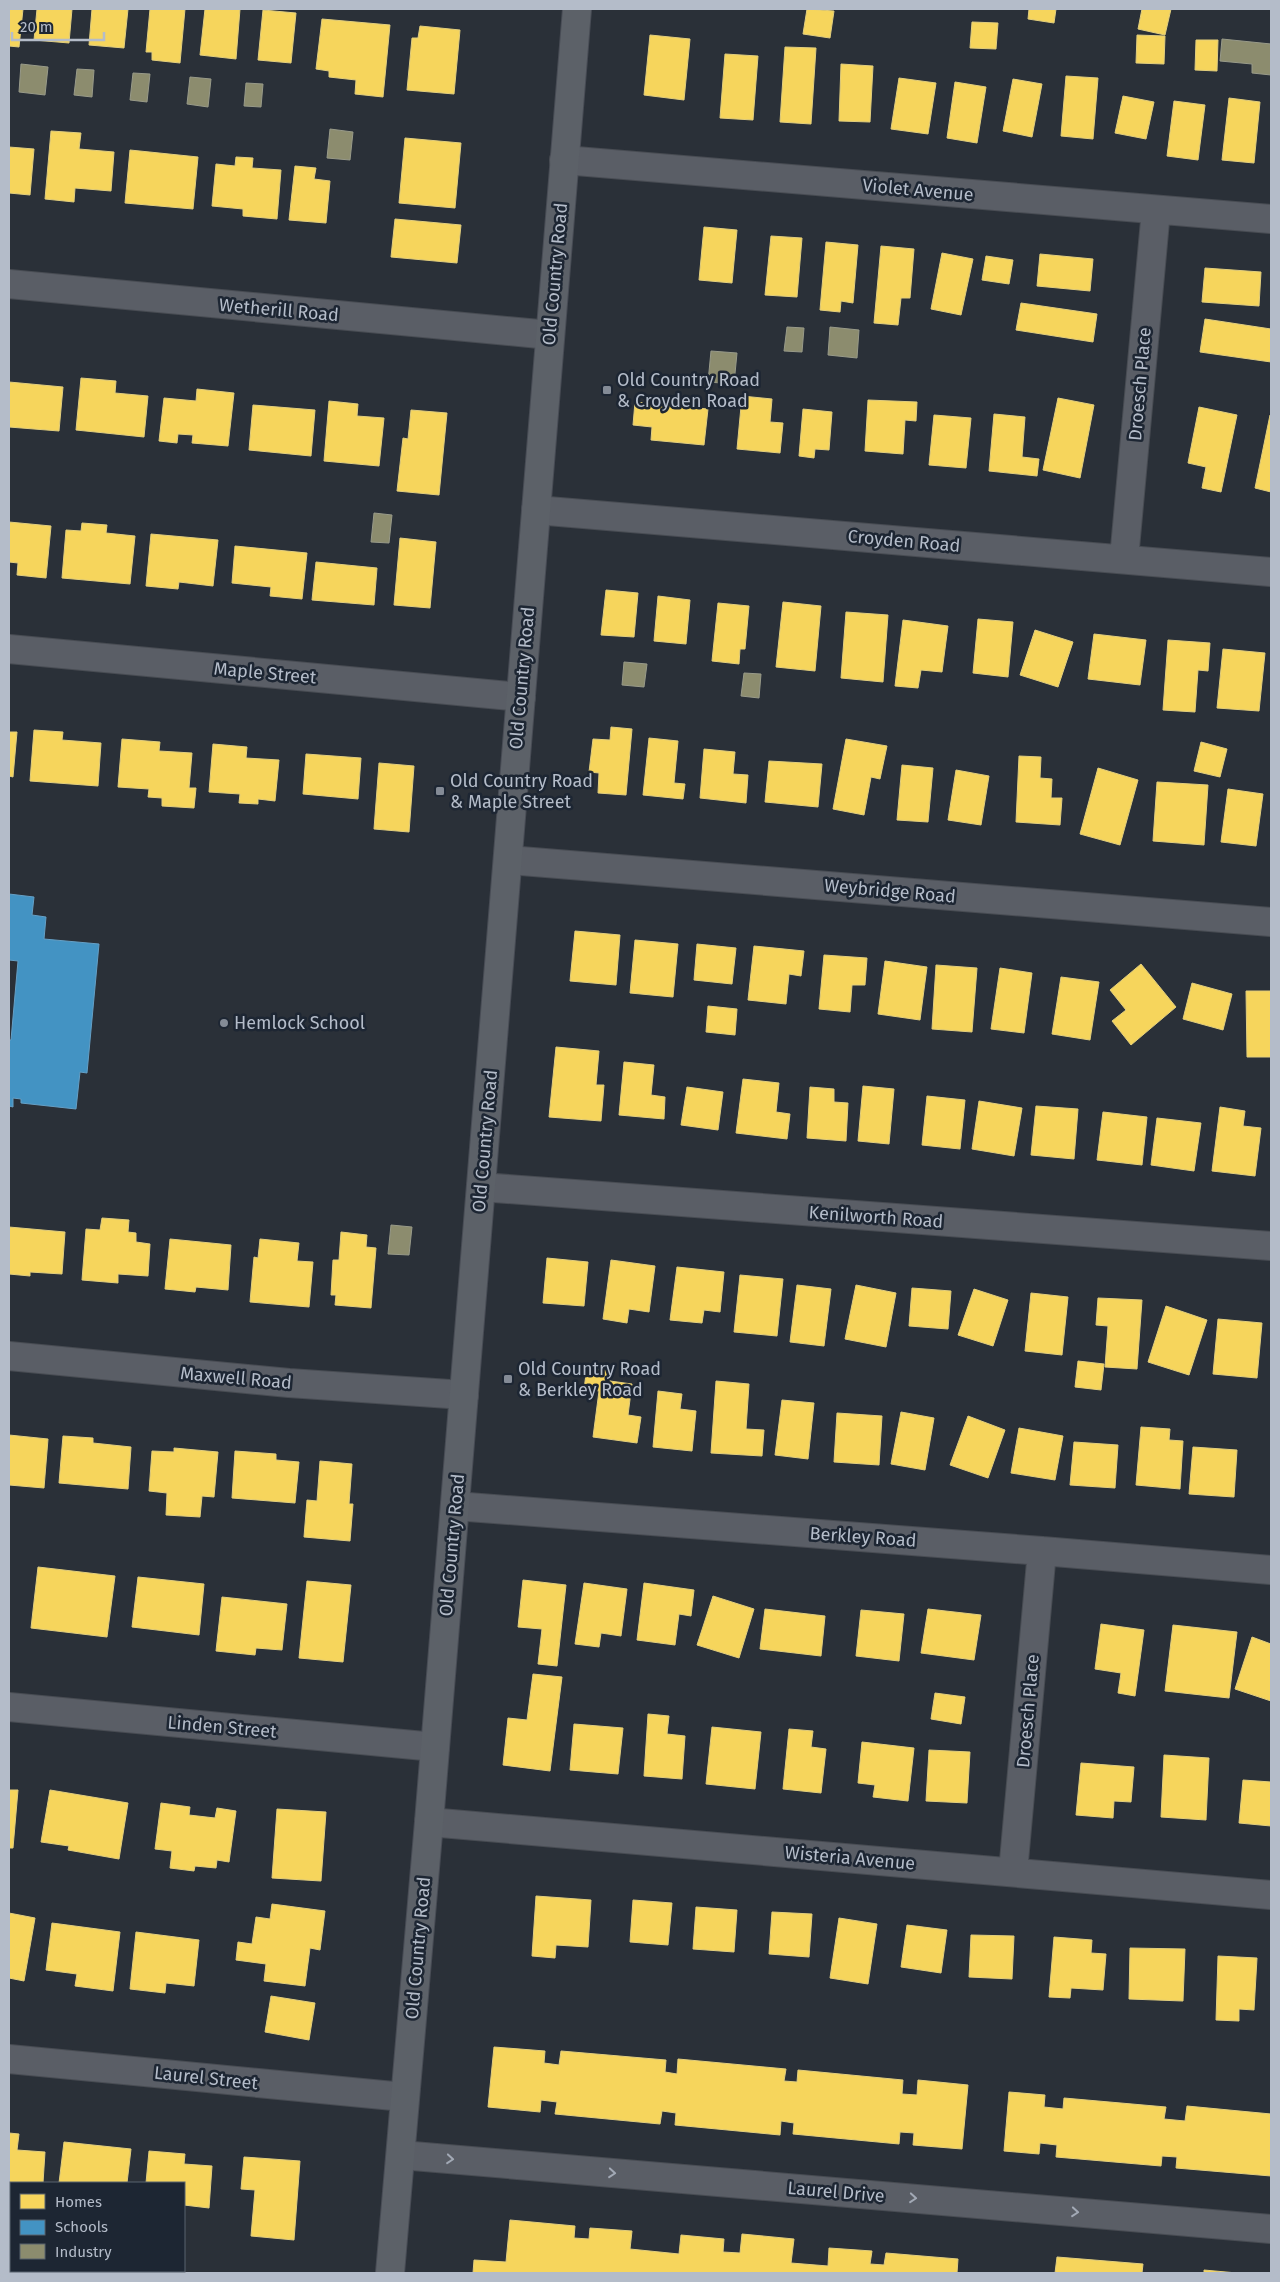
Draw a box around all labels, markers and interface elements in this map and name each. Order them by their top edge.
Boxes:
scale bar [12,10,105,42]
text: 20 m [20,18,53,36]
street label: Violet Avenue [861,174,975,206]
street label: Old Country Road [538,202,572,346]
street label: Wetherill Road [218,294,340,326]
street label: Droesch Place [1124,326,1156,442]
place label: Old Country Road & Croyden Road [617,369,760,412]
marker: Old Country Road & Croyden Road [601,384,613,396]
street label: Croyden Road [847,525,961,557]
street label: Old Country Road [505,606,539,750]
street label: Maple Street [213,658,318,688]
place label: Old Country Road & Maple Street [450,770,593,813]
marker: Old Country Road & Maple Street [434,785,446,797]
street label: Weybridge Road [823,874,957,908]
place label: Hemlock School [234,1012,365,1034]
marker: Hemlock School [218,1017,230,1029]
street label: Old Country Road [468,1069,502,1213]
street label: Kenilworth Road [808,1201,944,1233]
place label: Old Country Road & Berkley Road [518,1358,661,1401]
street label: Maxwell Road [179,1362,293,1394]
marker: Old Country Road & Berkley Road [502,1373,514,1385]
street label: Old Country Road [435,1473,469,1617]
street label: Berkley Road [809,1522,917,1552]
street label: Droesch Place [1012,1653,1044,1769]
street label: Linden Street [167,1711,278,1743]
street label: Wisteria Avenue [784,1841,916,1875]
street label: Old Country Road [401,1876,435,2020]
street label: Laurel Street [153,2062,259,2094]
one-way arrow [446,2153,454,2164]
one-way arrow [608,2167,616,2178]
street label: Laurel Drive [786,2177,886,2207]
legend [10,2182,185,2272]
text: Homes [55,2193,102,2211]
one-way arrow [909,2193,917,2204]
one-way arrow [1071,2206,1079,2217]
text: Schools [55,2218,108,2236]
text: Industry [55,2243,112,2261]

